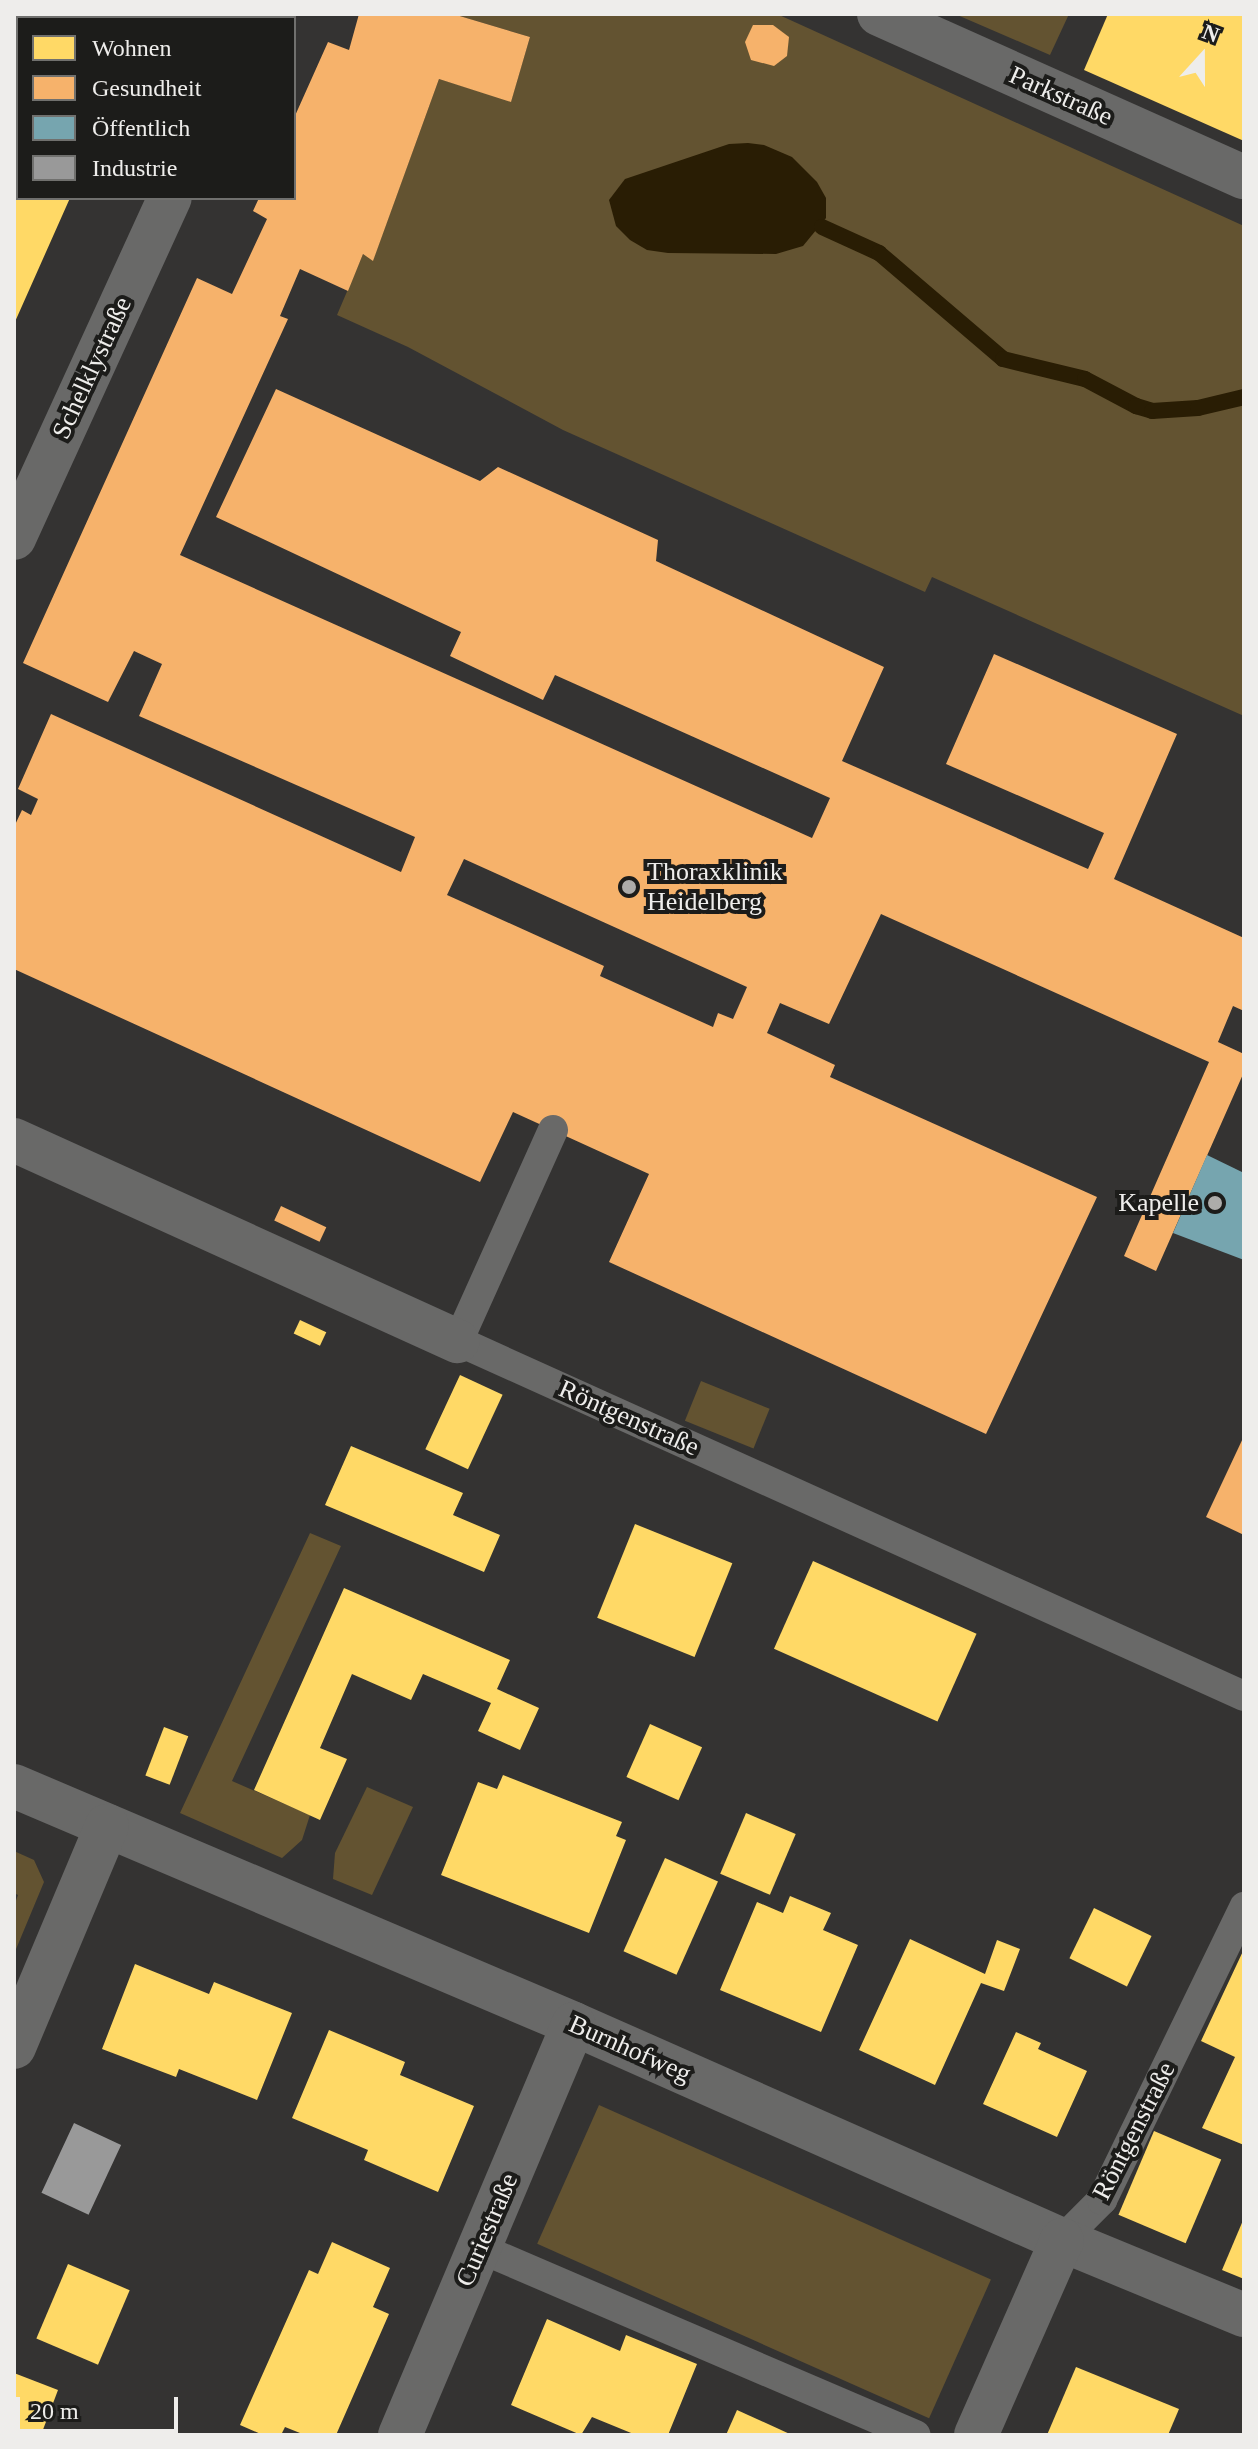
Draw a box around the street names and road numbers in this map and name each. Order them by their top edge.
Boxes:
street label: Parkstraße [1005,59,1117,133]
street label: Schelklystraße [46,292,138,444]
street label: Röntgenstraße [554,1373,704,1463]
street label: Burnhofweg [564,2008,696,2090]
street label: Röntgenstraße [1086,2057,1182,2205]
street label: Curiestraße [449,2169,525,2291]

